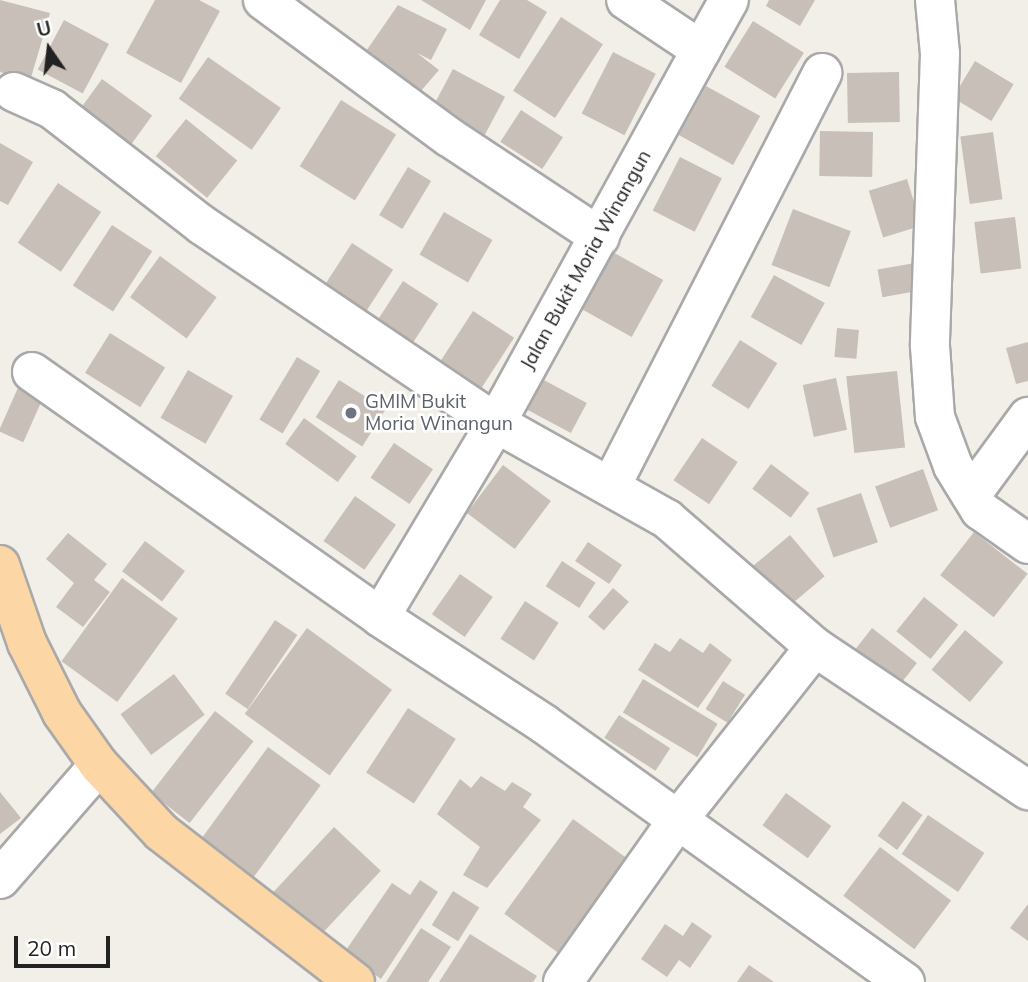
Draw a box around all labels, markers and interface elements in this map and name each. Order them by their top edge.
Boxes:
north arrow [14,14,84,84]
text: U [34,15,54,42]
street label: Jalan Bukit Moria Winangun [516,146,656,374]
place label: GMIM Bukit Moria Winangun [365,391,513,435]
marker: GMIM Bukit Moria Winangun [343,405,359,421]
scale bar [18,922,114,966]
text: 20 m [27,935,76,961]

